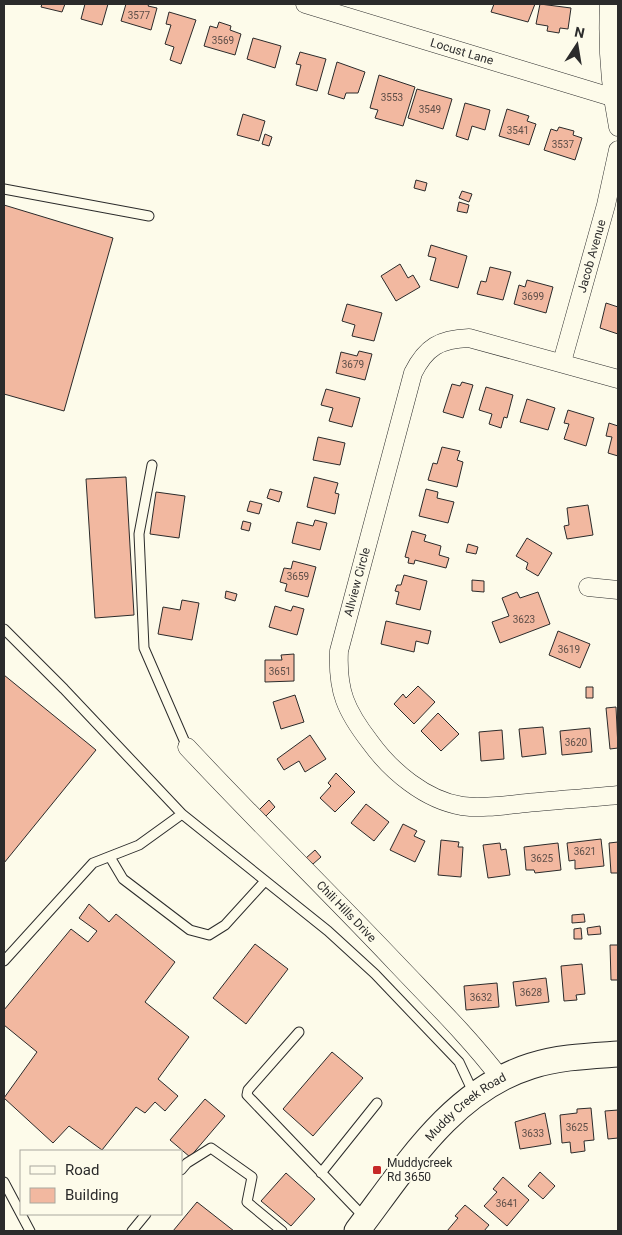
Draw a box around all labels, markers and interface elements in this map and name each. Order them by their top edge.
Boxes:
house number: 3577 [128,10,151,21]
north arrow [552,20,602,70]
text: N [573,23,586,41]
house number: 3569 [212,35,234,46]
street label: Locust Lane [429,35,495,68]
house number: 3553 [381,92,403,103]
house number: 3549 [419,104,441,115]
house number: 3541 [507,125,529,136]
house number: 3537 [552,139,575,150]
street label: Jacob Avenue [575,218,609,294]
house number: 3699 [522,291,544,302]
house number: 3679 [342,359,364,370]
street label: Allview Circle [341,546,373,618]
house number: 3659 [287,571,309,582]
house number: 3623 [513,614,535,625]
house number: 3619 [558,644,580,655]
house number: 3651 [269,666,291,677]
house number: 3620 [565,737,588,748]
house number: 3621 [574,846,596,857]
house number: 3625 [531,853,554,864]
street label: Chili Hills Drive [314,878,379,945]
house number: 3628 [520,987,543,998]
house number: 3632 [470,992,493,1003]
street label: Muddy Creek Road [422,1070,508,1144]
house number: 3625 [566,1122,589,1133]
house number: 3633 [522,1128,544,1139]
legend [20,1150,182,1215]
place label: Muddycreek Rd 3650 [387,1156,453,1184]
text: Road [65,1161,99,1179]
marker: Muddycreek Rd 3650 [371,1164,383,1176]
text: Building [65,1186,119,1204]
house number: 3641 [496,1198,518,1209]

